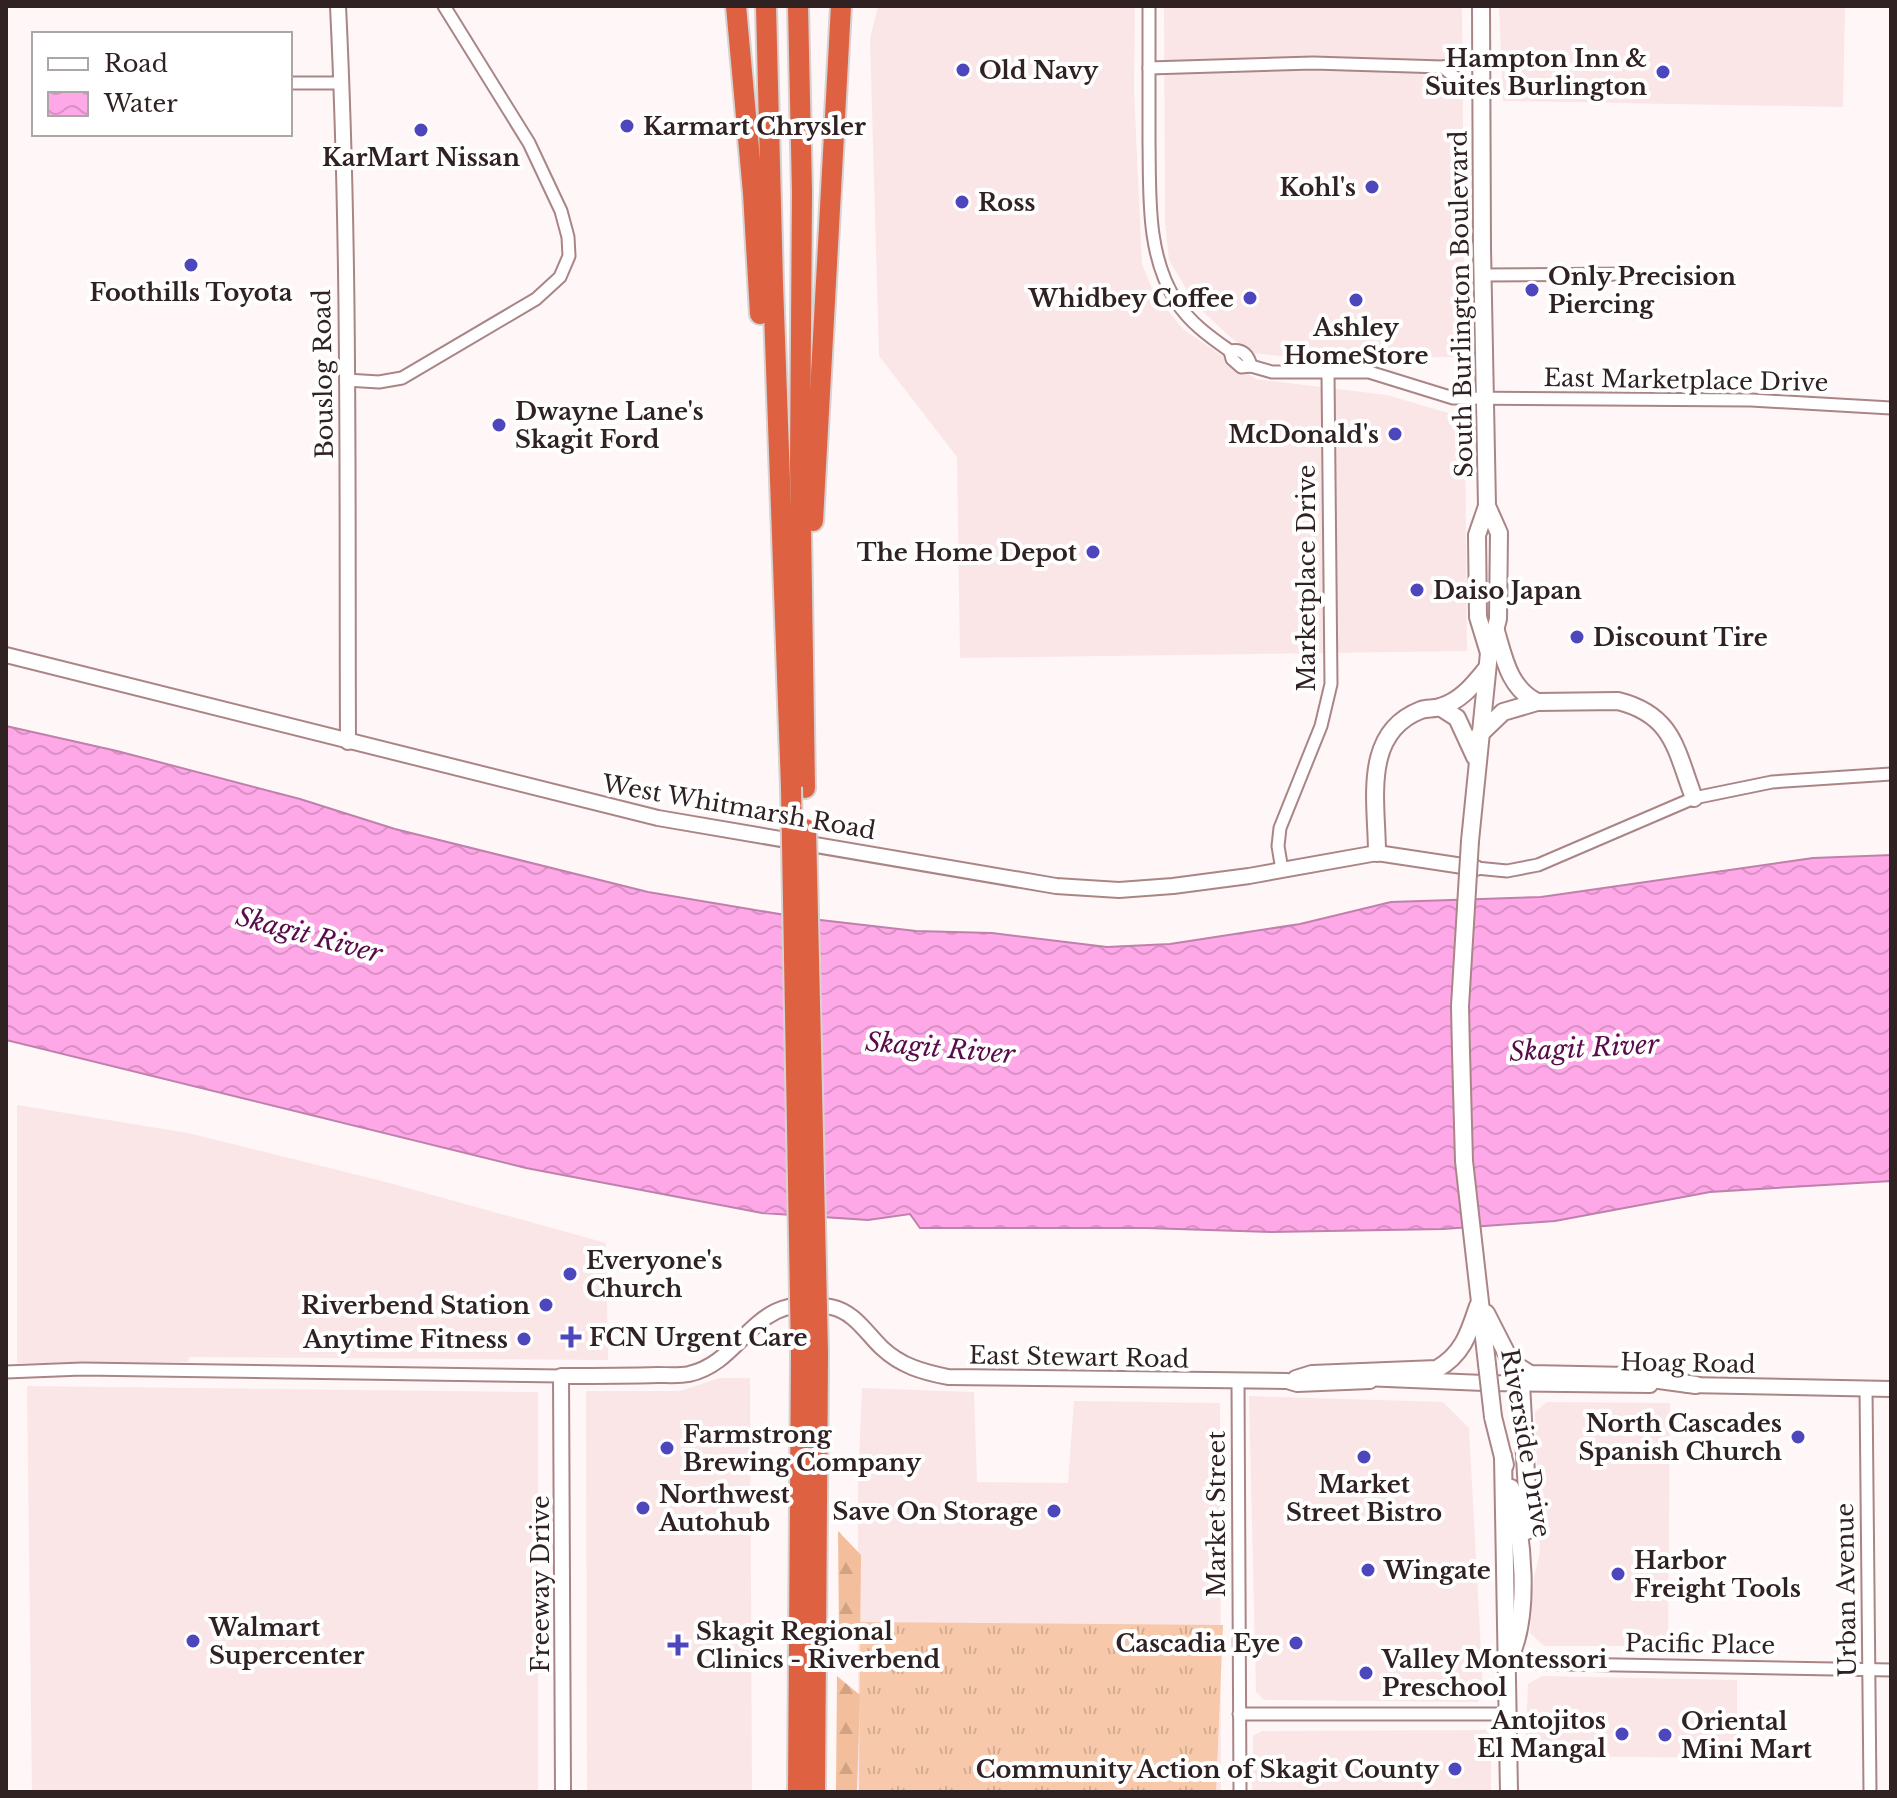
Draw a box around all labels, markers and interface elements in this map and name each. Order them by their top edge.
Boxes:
legend [32,32,292,136]
place label: Hampton Inn & Suites Burlington [1425,44,1648,101]
text: Road [104,49,168,78]
place label: Old Navy [979,56,1099,85]
marker: Old Navy [954,61,972,79]
marker: Hampton Inn & Suites Burlington [1654,63,1672,81]
text: Water [103,89,178,118]
place label: Karmart Chrysler [643,112,866,141]
marker: Karmart Chrysler [618,117,636,135]
marker: KarMart Nissan [412,121,430,139]
street label: South Burlington Boulevard [1443,130,1479,478]
place label: KarMart Nissan [322,143,521,172]
place label: Kohl's [1279,173,1356,202]
marker: Kohl's [1363,178,1381,196]
place label: Ross [978,188,1036,217]
marker: Ross [953,193,971,211]
marker: Foothills Toyota [182,256,200,274]
place label: Only Precision Piercing [1548,262,1736,319]
place label: Foothills Toyota [89,278,293,307]
marker: Only Precision Piercing [1523,281,1541,299]
place label: Whidbey Coffee [1027,284,1234,313]
street label: Bouslog Road [307,289,339,459]
marker: Whidbey Coffee [1241,289,1259,307]
marker: Ashley HomeStore [1347,291,1365,309]
place label: Ashley HomeStore [1283,313,1429,370]
street label: East Marketplace Drive [1543,363,1829,397]
place label: Dwayne Lane's Skagit Ford [515,397,704,454]
marker: Dwayne Lane's Skagit Ford [490,416,508,434]
place label: McDonald's [1228,420,1379,449]
marker: McDonald's [1386,425,1404,443]
street label: Marketplace Drive [1292,464,1321,692]
place label: The Home Depot [857,538,1078,567]
marker: The Home Depot [1084,543,1102,561]
place label: Daiso Japan [1433,576,1582,605]
marker: Daiso Japan [1408,581,1426,599]
place label: Discount Tire [1593,623,1768,652]
marker: Discount Tire [1568,628,1586,646]
street label: West Whitmarsh Road [599,768,878,845]
water label: Skagit River [232,900,387,970]
water label: Skagit River [864,1026,1017,1071]
water label: Skagit River [1508,1028,1661,1068]
place label: Everyone's Church [586,1246,723,1303]
marker: Everyone's Church [561,1265,579,1283]
place label: Riverbend Station [301,1291,531,1320]
marker: Riverbend Station [537,1296,555,1314]
place label: FCN Urgent Care [589,1323,808,1352]
place label: Anytime Fitness [302,1325,508,1354]
marker: FCN Urgent Care [560,1326,582,1348]
marker: Anytime Fitness [515,1330,533,1348]
street label: East Stewart Road [969,1341,1189,1373]
street label: Riverside Drive [1495,1347,1557,1539]
street label: Hoag Road [1620,1347,1756,1379]
place label: North Cascades Spanish Church [1579,1409,1782,1466]
place label: Farmstrong Brewing Company [683,1420,921,1477]
marker: North Cascades Spanish Church [1789,1428,1807,1446]
street label: Market Street [1202,1431,1231,1597]
marker: Farmstrong Brewing Company [658,1439,676,1457]
marker: Market Street Bistro [1355,1448,1373,1466]
place label: Market Street Bistro [1286,1470,1442,1527]
place label: Northwest Autohub [658,1480,791,1537]
street label: Freeway Drive [526,1495,555,1673]
place label: Save On Storage [832,1497,1038,1526]
marker: Northwest Autohub [634,1499,652,1517]
marker: Save On Storage [1045,1502,1063,1520]
street label: Urban Avenue [1830,1503,1862,1677]
place label: Harbor Freight Tools [1634,1546,1801,1603]
place label: Wingate [1383,1556,1491,1585]
marker: Wingate [1359,1561,1377,1579]
marker: Harbor Freight Tools [1609,1565,1627,1583]
place label: Walmart Supercenter [208,1613,365,1670]
place label: Skagit Regional Clinics - Riverbend [696,1617,941,1674]
street label: Pacific Place [1625,1628,1775,1660]
place label: Cascadia Eye [1115,1629,1280,1658]
marker: Walmart Supercenter [184,1632,202,1650]
marker: Skagit Regional Clinics - Riverbend [667,1634,689,1656]
marker: Cascadia Eye [1287,1634,1305,1652]
place label: Valley Montessori Preschool [1381,1645,1607,1702]
marker: Valley Montessori Preschool [1357,1664,1375,1682]
place label: Antojitos El Mangal [1477,1706,1606,1763]
place label: Oriental Mini Mart [1681,1707,1813,1764]
marker: Antojitos El Mangal [1613,1725,1631,1743]
marker: Oriental Mini Mart [1656,1726,1674,1744]
place label: Community Action of Skagit County [976,1755,1439,1784]
marker: Community Action of Skagit County [1446,1760,1464,1778]

